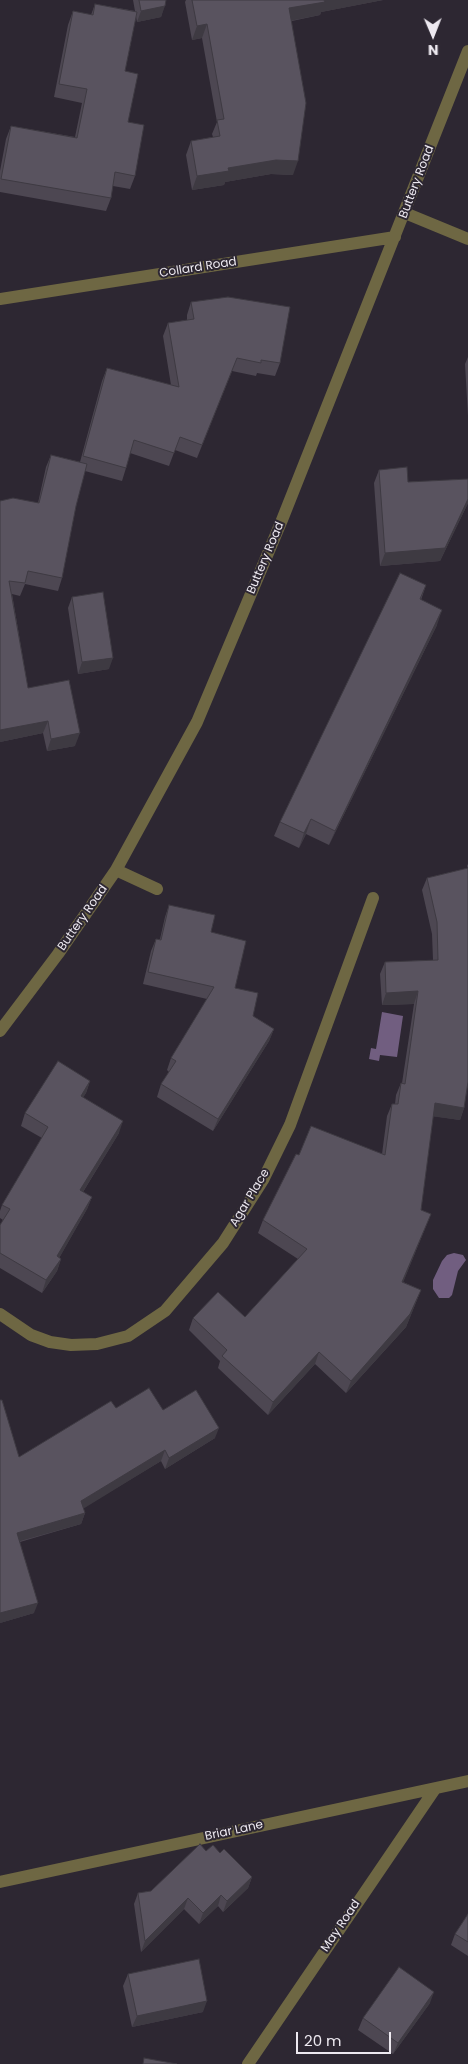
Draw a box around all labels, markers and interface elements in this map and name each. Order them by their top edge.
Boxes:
north arrow [408,10,458,60]
text: N [428,40,439,60]
street label: Buttery Road [397,144,437,220]
street label: Collard Road [158,255,238,281]
street label: Buttery Road [244,520,288,596]
street label: Buttery Road [55,882,111,954]
street label: Agar Place [227,1167,273,1229]
street label: Briar Lane [204,1818,264,1844]
street label: May Road [318,1897,364,1955]
scale bar [298,2022,393,2054]
text: 20 m [304,2030,342,2051]

